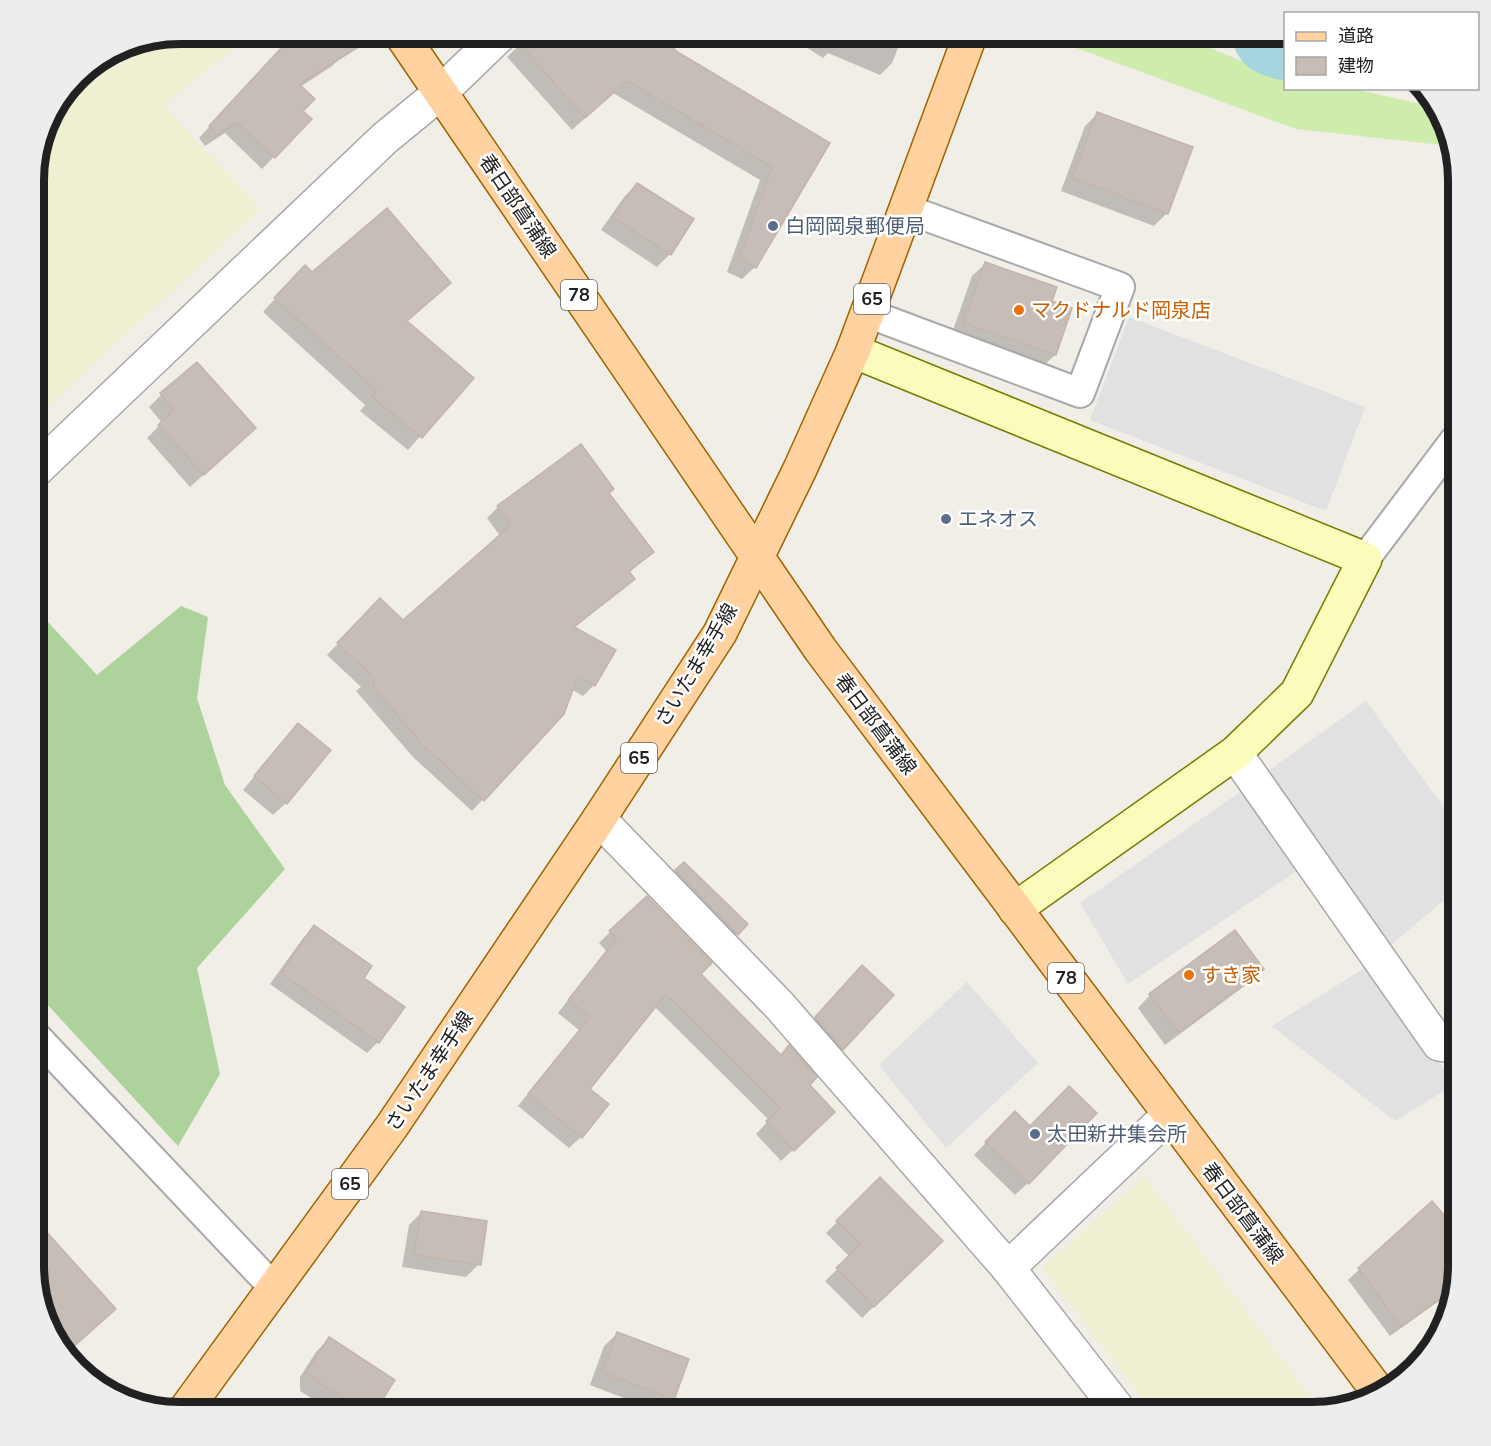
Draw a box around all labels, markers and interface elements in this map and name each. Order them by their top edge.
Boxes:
legend [1284,12,1479,90]
text: 道路 [1338,24,1374,48]
text: 建物 [1338,54,1374,78]
street label: 春日部菖蒲線 [473,149,562,264]
place label: 白岡岡泉郵便局 [785,213,925,240]
marker: 白岡岡泉郵便局 [766,219,780,233]
road number: 78 [561,280,597,310]
road number: 65 [854,284,890,314]
place label: マクドナルド岡泉店 [1031,297,1211,324]
marker: マクドナルド岡泉店 [1012,303,1026,317]
place label: エネオス [958,506,1038,533]
marker: エネオス [939,512,953,526]
street label: さいたま幸手線 [649,599,744,732]
street label: 春日部菖蒲線 [829,668,922,780]
road number: 65 [621,743,657,773]
place label: すき家 [1201,962,1261,989]
road number: 78 [1048,963,1084,993]
marker: すき家 [1182,968,1196,982]
street label: さいたま幸手線 [379,1006,480,1137]
place label: 太田新井集会所 [1047,1121,1187,1148]
marker: 太田新井集会所 [1028,1127,1042,1141]
street label: 春日部菖蒲線 [1196,1157,1289,1269]
road number: 65 [332,1169,368,1199]

